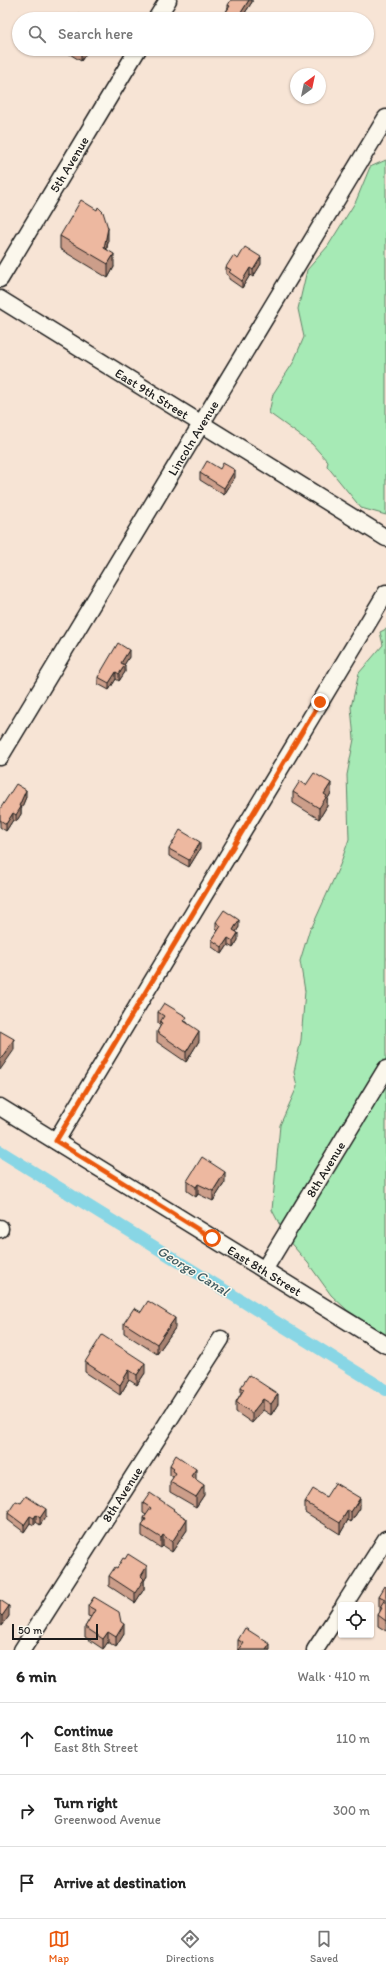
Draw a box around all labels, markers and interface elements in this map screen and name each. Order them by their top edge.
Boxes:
search box [12,12,374,56]
icon: search [26,23,48,45]
text: Search here [58,25,133,43]
north arrow [290,68,326,104]
street label: 5th Avenue [46,133,91,195]
street label: East 9th Street [113,365,192,422]
street label: Lincoln Avenue [164,397,221,478]
route end [311,693,329,711]
street label: 8th Avenue [302,1138,348,1200]
route start [203,1229,221,1247]
water label: George Canal [154,1242,233,1300]
street label: East 8th Street [225,1242,305,1299]
street label: 8th Avenue [98,1464,145,1525]
map controls [338,1602,374,1638]
button: locate [338,1602,374,1638]
scale bar [12,1622,98,1641]
text: 50 m [18,1624,42,1637]
text: 6 min [16,1666,57,1686]
text: Walk · 410 m [298,1669,370,1684]
text: Continue [54,1722,113,1740]
icon: ahead [16,1728,38,1750]
text: 110 m [336,1731,370,1746]
text: East 8th Street [54,1740,138,1755]
text: Turn right [54,1794,118,1812]
icon: right [16,1800,38,1822]
text: 300 m [333,1803,370,1818]
text: Greenwood Avenue [54,1812,161,1827]
icon: arrive [16,1872,38,1894]
text: Arrive at destination [54,1874,186,1892]
tab: Map [48,1928,70,1965]
tab: Directions [166,1928,214,1965]
tab: Saved [310,1928,338,1965]

